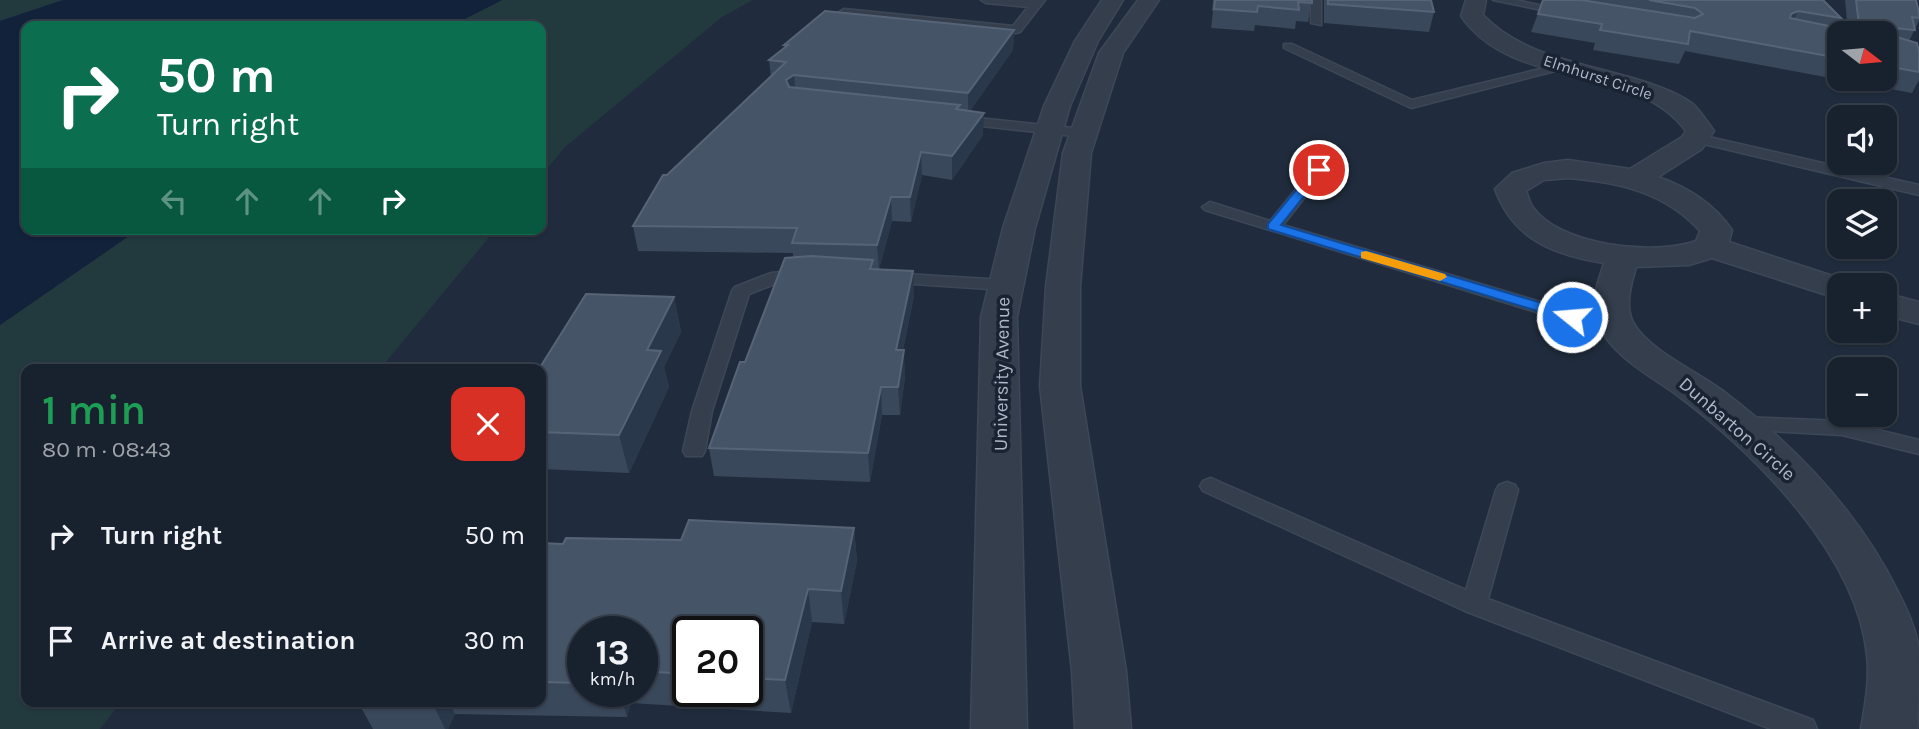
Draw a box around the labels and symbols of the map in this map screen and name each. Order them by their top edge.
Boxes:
north arrow [1827,21,1897,91]
street label: Elmhurst Circle [1541,50,1655,104]
pin [1289,140,1349,200]
position arrow [1535,280,1609,354]
street label: University Avenue [990,297,1014,451]
street label: Dunbarton Circle [1674,373,1800,485]
speed limit sign: 20 [672,616,763,707]

